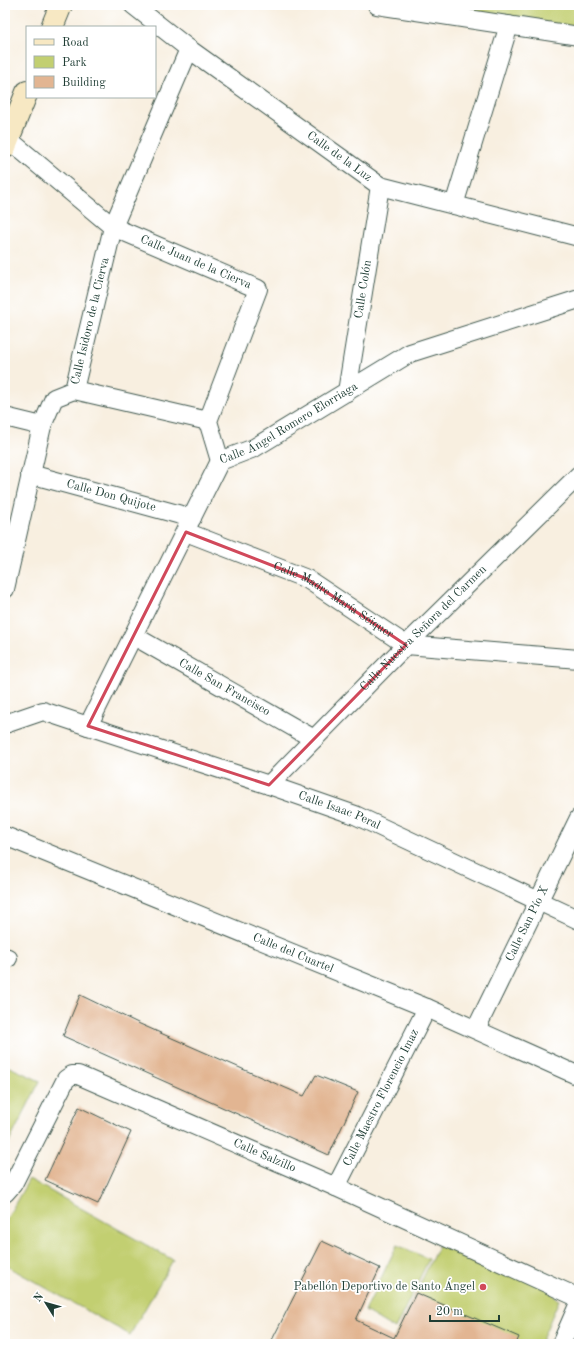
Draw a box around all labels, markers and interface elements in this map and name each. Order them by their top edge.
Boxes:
legend [26,26,156,98]
text: Road [62,37,89,49]
text: Park [62,57,87,69]
text: Building [62,77,106,89]
street label: Calle de la Luz [304,129,374,184]
street label: Calle Juan de la Cierva [138,233,253,291]
street label: Calle Isidoro de la Cierva [69,256,112,386]
street label: Calle Colón [353,259,374,319]
street label: Calle Ángel Romero Elorriaga [218,380,360,467]
street label: Calle Don Quijote [65,478,158,514]
street label: Calle Madre María Séiquer [271,560,395,641]
street label: Calle Nuestra Señora del Carmen [358,563,489,694]
street label: Calle San Francisco [177,657,272,718]
street label: Calle Isaac Peral [296,790,382,832]
street label: Calle San Pío X [504,884,551,964]
street label: Calle del Cuartel [251,932,335,975]
street label: Calle Maestro Florencio Imaz [341,1027,421,1168]
street label: Calle Salzillo [231,1137,297,1175]
place label: Pabellón Deportivo de Santo Ángel [294,1278,475,1293]
marker: Pabellón Deportivo de Santo Ángel [478,1282,488,1292]
north arrow [26,1283,66,1323]
text: N [32,1291,46,1305]
scale bar [430,1297,499,1323]
text: 20 m [436,1306,463,1318]

